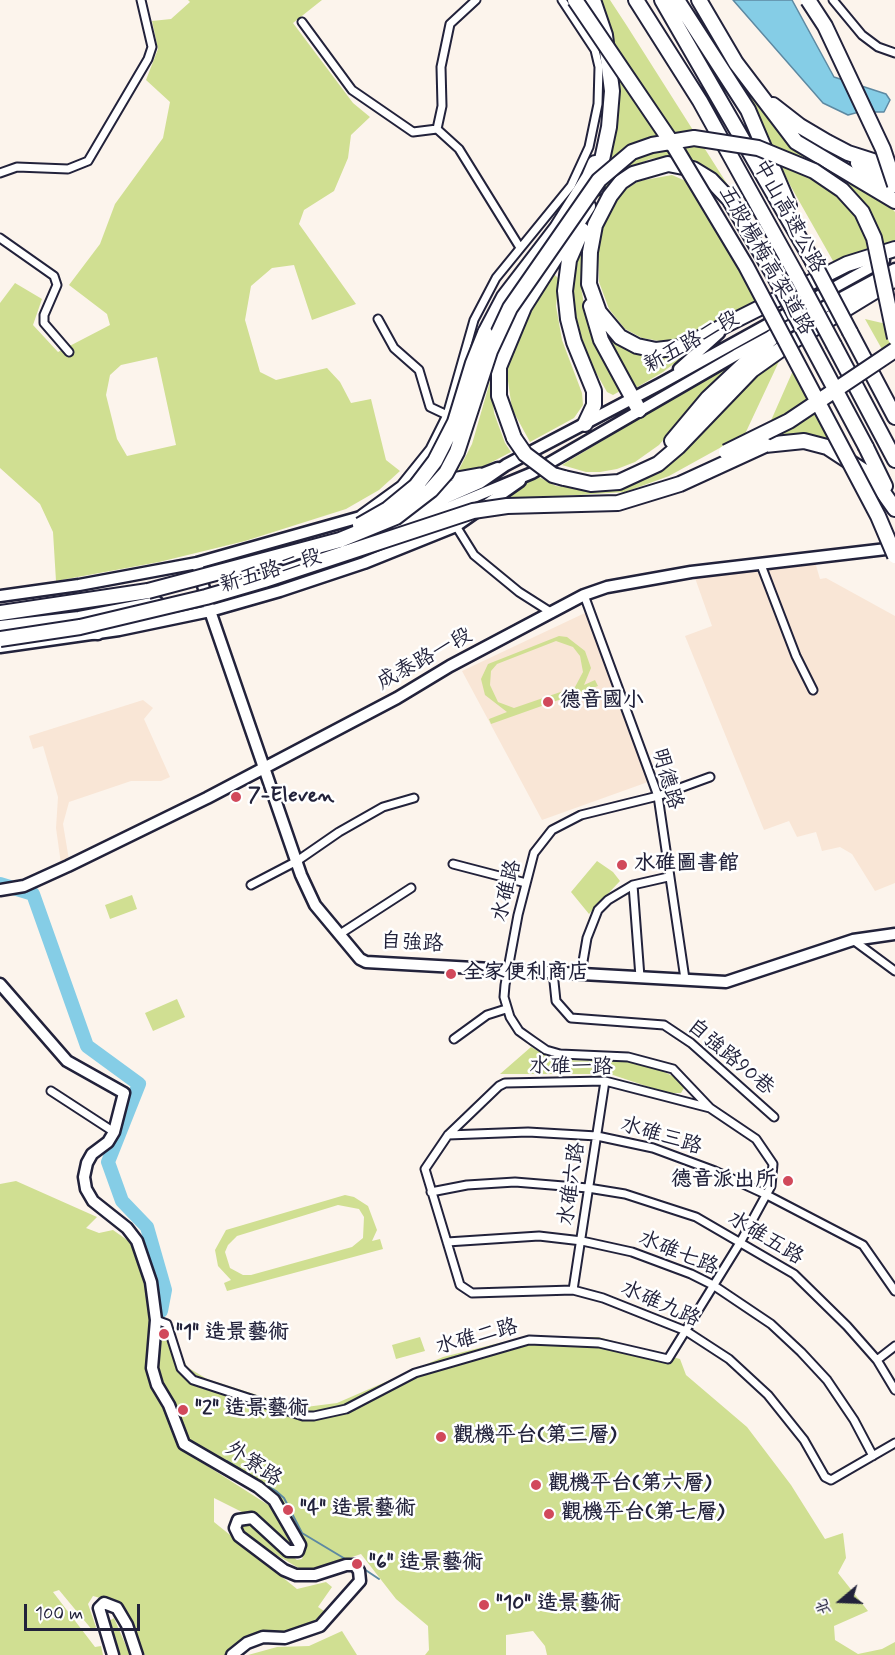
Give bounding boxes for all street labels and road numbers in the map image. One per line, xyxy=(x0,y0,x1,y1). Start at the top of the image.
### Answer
street label: 中山高速公路 xyxy=(746,156,830,278)
street label: 五股楊梅高架道路 xyxy=(712,182,818,340)
street label: 新五路二段 xyxy=(640,307,744,379)
street label: 新五路二段 xyxy=(217,545,325,599)
street label: 成泰路一段 xyxy=(373,624,477,696)
street label: 明德路 xyxy=(645,745,687,813)
street label: 水碓路 xyxy=(488,857,528,925)
street label: 自強路 xyxy=(380,930,444,958)
street label: 自強路90巷 xyxy=(681,1014,779,1102)
street label: 水碓一路 xyxy=(529,1055,613,1081)
street label: 水碓三路 xyxy=(617,1113,705,1161)
street label: 水碓六路 xyxy=(555,1141,591,1227)
street label: 水碓五路 xyxy=(723,1207,807,1271)
street label: 水碓七路 xyxy=(634,1227,722,1281)
street label: 水碓九路 xyxy=(617,1276,703,1334)
street label: 水碓二路 xyxy=(433,1315,521,1361)
street label: 外寮路 xyxy=(220,1437,286,1493)

